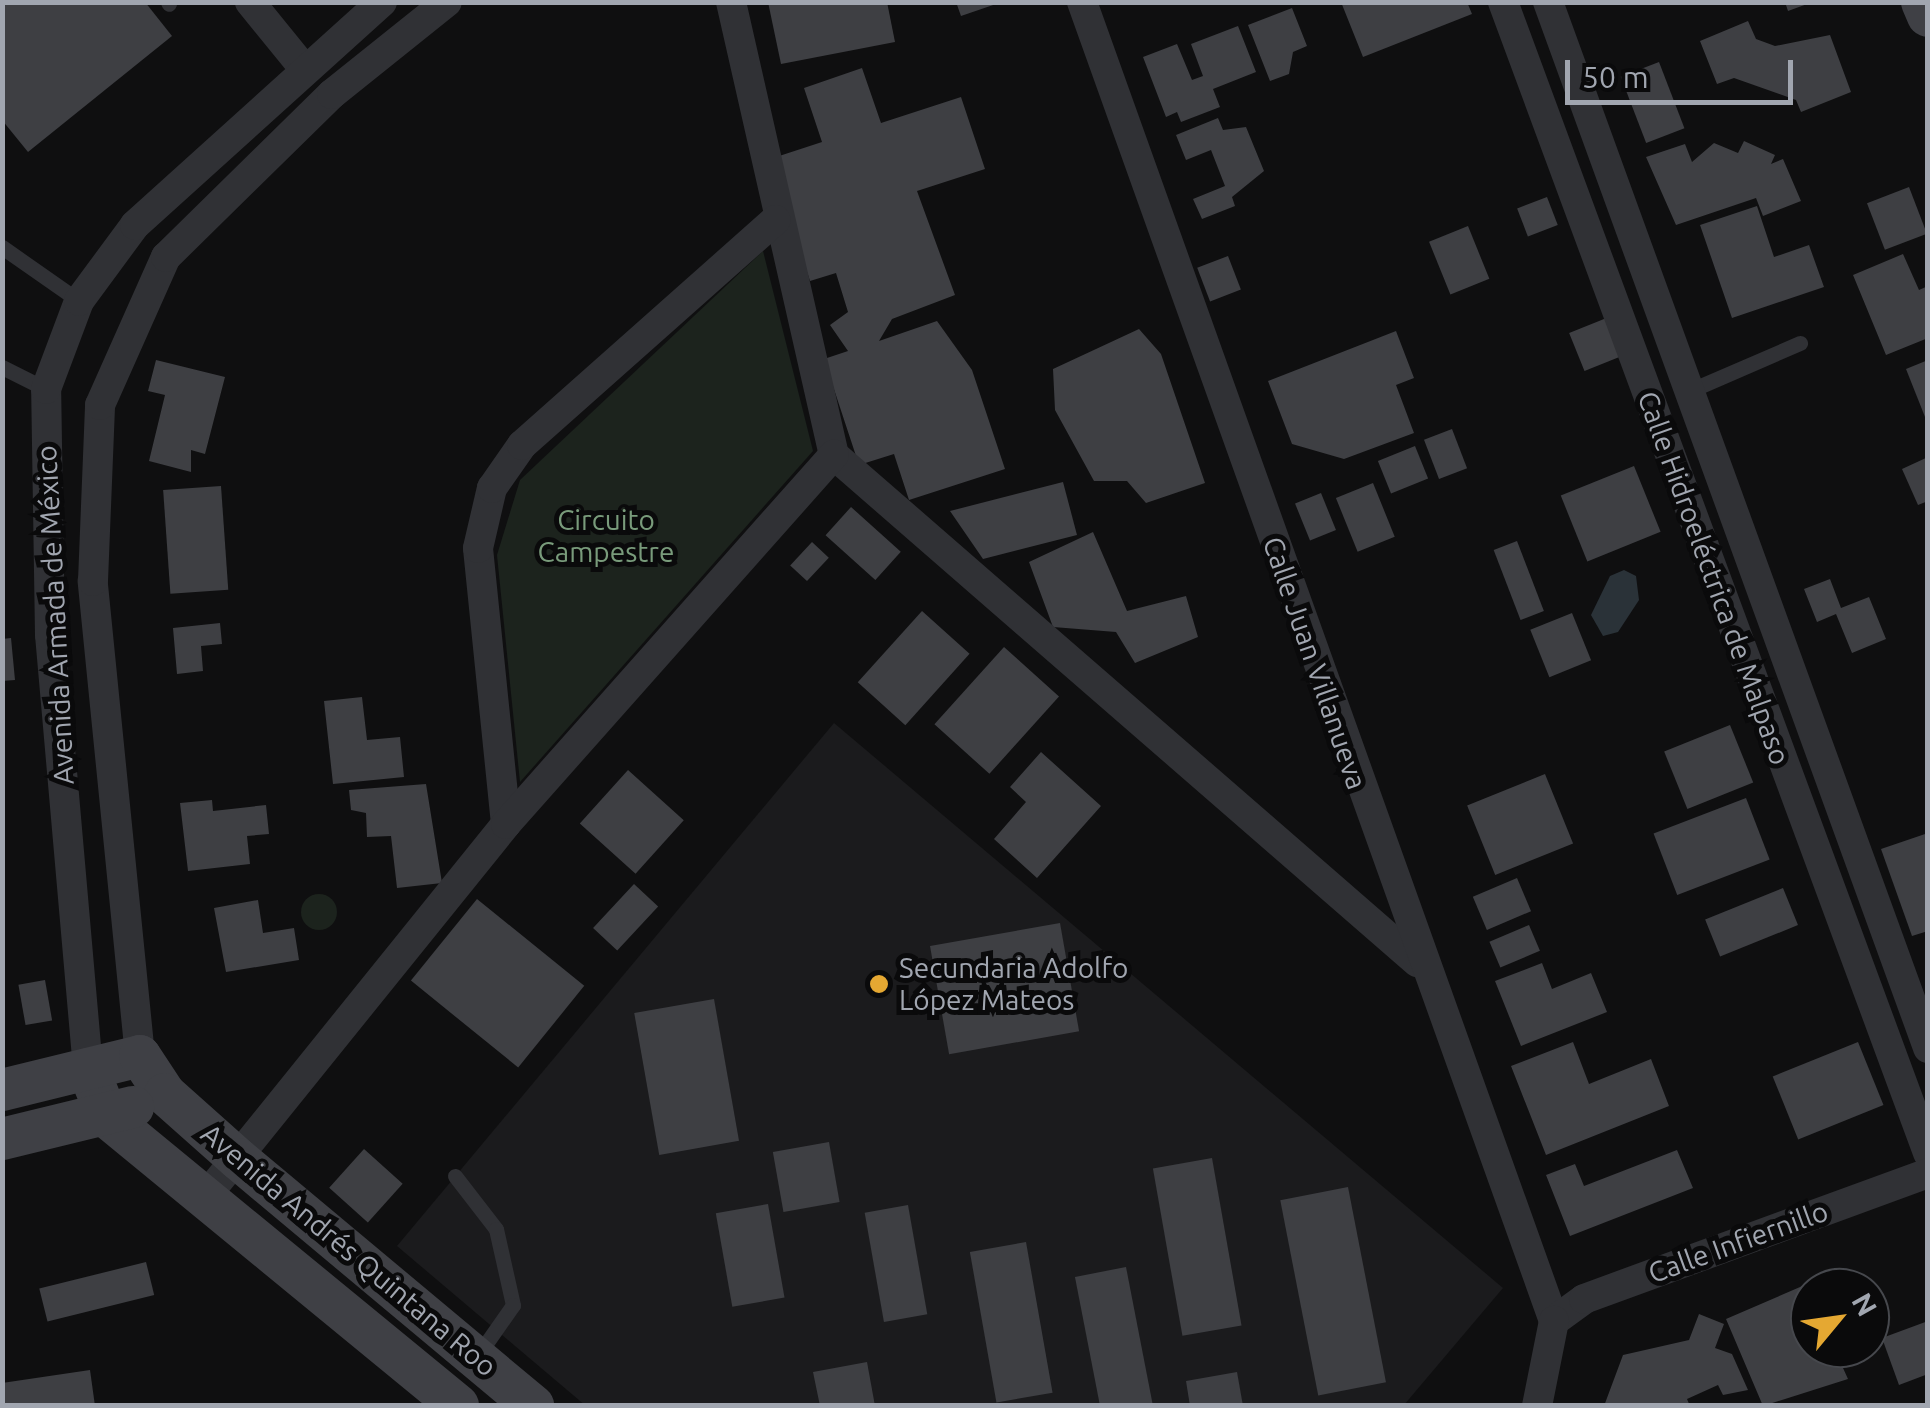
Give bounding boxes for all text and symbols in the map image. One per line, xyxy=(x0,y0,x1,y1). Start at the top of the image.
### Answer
scale bar xyxy=(1570,40,1798,102)
text: 50 m xyxy=(1582,60,1649,94)
street label: Calle Hidroeléctrica de Malpaso xyxy=(1631,387,1797,769)
street label: Avenida Armada de México xyxy=(29,444,81,786)
park label: Circuito Campestre xyxy=(538,503,674,569)
street label: Calle Juan Villanueva xyxy=(1256,532,1374,794)
place label: Secundaria Adolfo López Mateos xyxy=(899,951,1128,1017)
marker: Secundaria Adolfo López Mateos xyxy=(868,973,890,995)
street label: Avenida Andrés Quintana Roo xyxy=(195,1117,503,1383)
street label: Calle Infiernillo xyxy=(1644,1194,1832,1290)
north arrow xyxy=(1790,1268,1890,1368)
text: N xyxy=(1846,1288,1884,1321)

